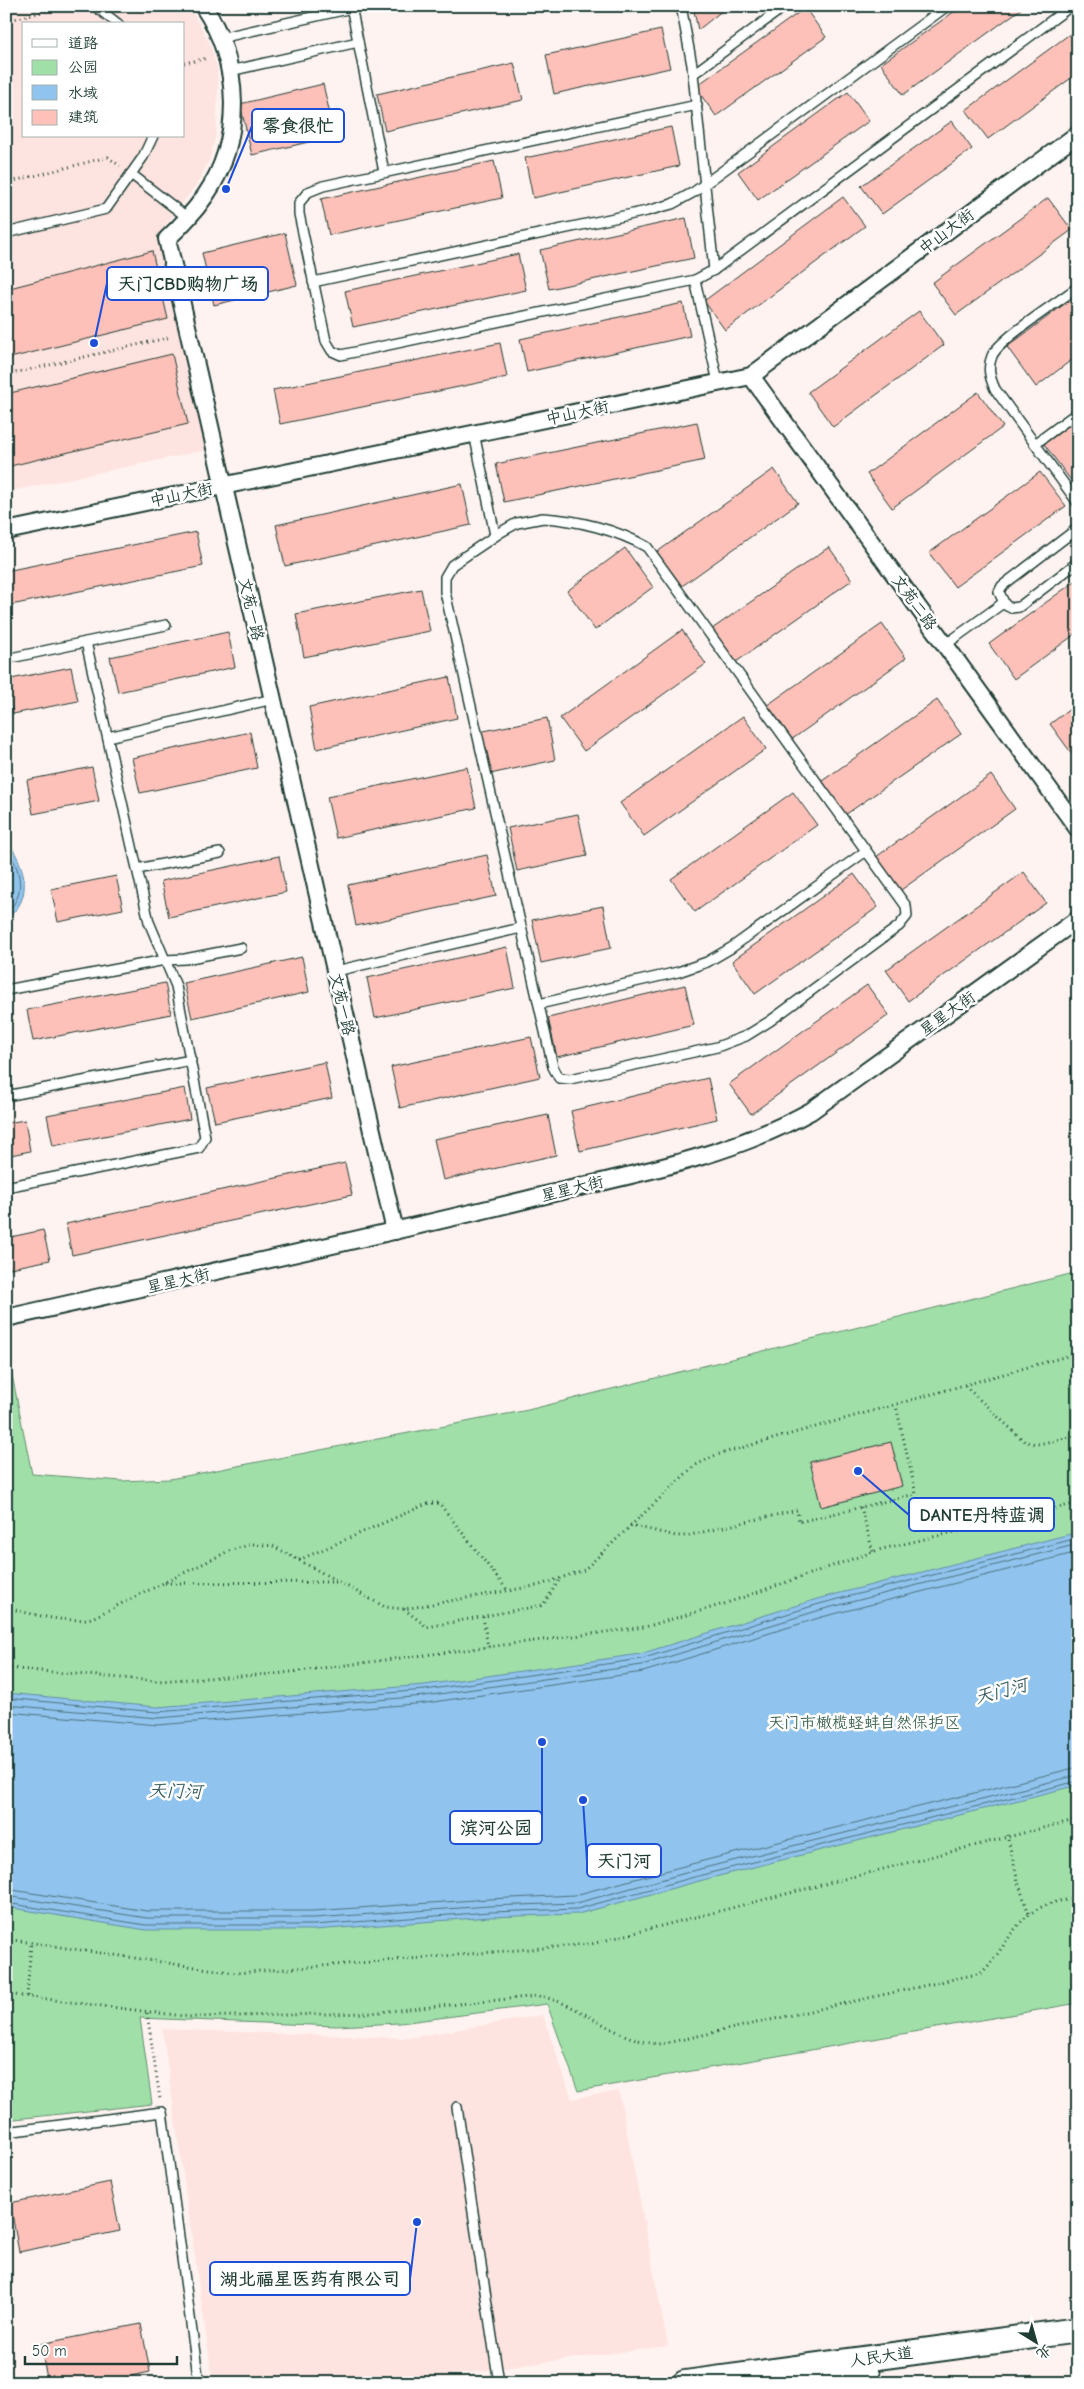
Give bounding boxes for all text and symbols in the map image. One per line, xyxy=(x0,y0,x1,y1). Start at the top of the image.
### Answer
legend xyxy=(22,22,185,138)
text: 道路 xyxy=(68,34,98,52)
text: 公园 xyxy=(68,58,98,76)
text: 水域 xyxy=(68,84,98,102)
text: 建筑 xyxy=(68,108,98,126)
callout: 零食很忙 xyxy=(252,109,344,142)
text: 零食很忙 xyxy=(262,116,334,137)
street label: 中山大街 xyxy=(916,205,978,258)
callout: 天门CBD购物广场 xyxy=(107,267,268,300)
text: 天门CBD购物广场 xyxy=(117,274,259,295)
street label: 中山大街 xyxy=(544,398,610,428)
street label: 中山大街 xyxy=(148,480,214,510)
street label: 文苑二路 xyxy=(888,571,940,634)
street label: 文苑一路 xyxy=(235,576,267,642)
street label: 文苑一路 xyxy=(326,971,358,1037)
street label: 星星大街 xyxy=(916,988,979,1040)
street label: 星星大街 xyxy=(539,1172,605,1205)
street label: 星星大街 xyxy=(145,1265,211,1297)
callout: DANTE丹特蓝调 xyxy=(909,1498,1054,1531)
text: DANTE丹特蓝调 xyxy=(920,1505,1044,1526)
water label: 天门河 xyxy=(972,1674,1033,1709)
park label: 天门市橄榄蛏蚌自然保护区 xyxy=(768,1714,960,1732)
water label: 天门河 xyxy=(148,1781,205,1803)
callout: 滨河公园 xyxy=(450,1811,542,1844)
text: 滨河公园 xyxy=(460,1818,532,1839)
callout: 天门河 xyxy=(587,1844,661,1877)
text: 天门河 xyxy=(597,1851,651,1872)
callout: 湖北福星医药有限公司 xyxy=(210,2262,410,2295)
text: 湖北福星医药有限公司 xyxy=(220,2269,400,2290)
north arrow xyxy=(1012,2316,1062,2366)
scale bar xyxy=(25,2334,178,2366)
text: 北 xyxy=(1033,2341,1054,2363)
text: 50 m xyxy=(32,2342,67,2360)
street label: 人民大道 xyxy=(848,2344,914,2370)

